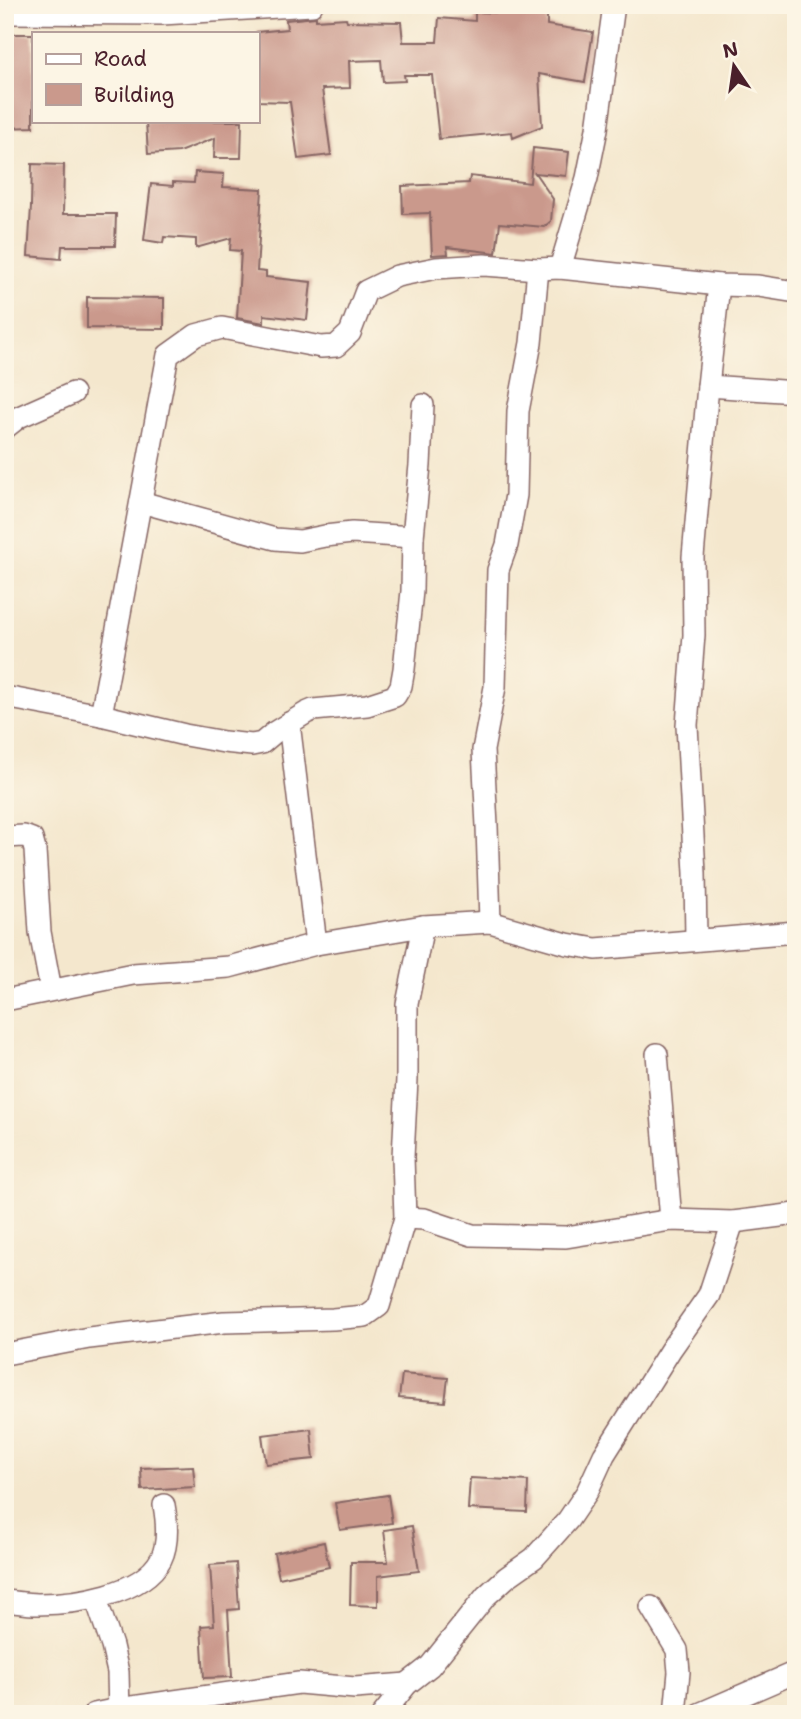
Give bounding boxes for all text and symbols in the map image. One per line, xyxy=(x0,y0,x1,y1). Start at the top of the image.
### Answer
legend xyxy=(32,32,259,122)
north arrow xyxy=(700,32,770,102)
text: N xyxy=(720,36,740,64)
text: Road xyxy=(94,45,147,73)
text: Building xyxy=(94,81,174,109)

